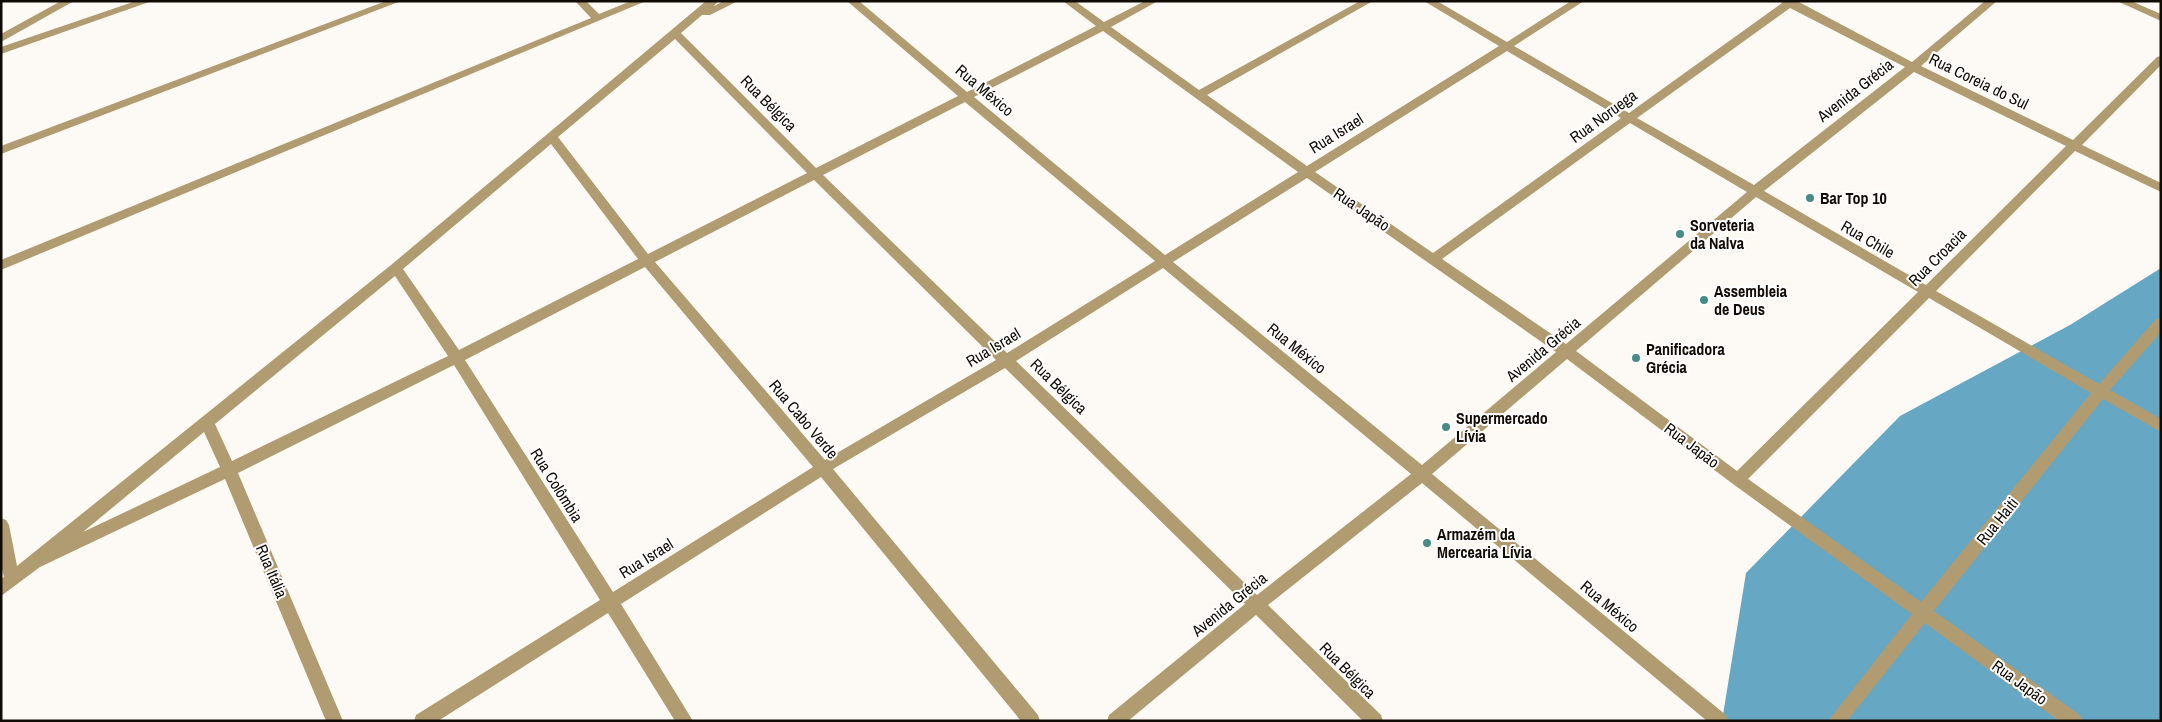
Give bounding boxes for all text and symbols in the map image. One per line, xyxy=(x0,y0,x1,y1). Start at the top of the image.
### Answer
street label: Rua Coreia do Sul xyxy=(1926,47,2032,115)
street label: Avenida Grécia xyxy=(1812,53,1898,127)
street label: Rua México xyxy=(951,59,1019,121)
street label: Rua Bélgica xyxy=(736,70,803,137)
street label: Rua Noruega xyxy=(1565,84,1642,148)
street label: Rua Israel xyxy=(1305,108,1367,158)
street label: Rua Japão xyxy=(1330,182,1394,236)
place label: Bar Top 10 xyxy=(1820,187,1887,209)
marker: Bar Top 10 xyxy=(1804,192,1816,204)
place label: Sorveteria da Nalva xyxy=(1690,214,1755,254)
street label: Rua Chile xyxy=(1837,215,1899,263)
street label: Rua Croacia xyxy=(1903,223,1971,291)
marker: Sorveteria da Nalva xyxy=(1674,228,1686,240)
place label: Assembleia de Deus xyxy=(1714,280,1788,320)
marker: Assembleia de Deus xyxy=(1698,294,1710,306)
street label: Avenida Grécia xyxy=(1500,311,1585,387)
street label: Rua México xyxy=(1263,317,1331,379)
street label: Rua Israel xyxy=(962,322,1024,372)
place label: Panificadora Grécia xyxy=(1646,338,1725,378)
marker: Panificadora Grécia xyxy=(1630,352,1642,364)
street label: Rua Bélgica xyxy=(1026,353,1093,419)
street label: Rua Cabo Verde xyxy=(764,375,844,463)
place label: Supermercado Lívia xyxy=(1456,407,1548,447)
street label: Rua Japão xyxy=(1660,417,1724,473)
marker: Supermercado Lívia xyxy=(1440,421,1452,433)
street label: Rua Colômbia xyxy=(525,444,589,527)
street label: Rua Haiti xyxy=(1971,493,2023,549)
place label: Armazém da Mercearia Lívia xyxy=(1437,523,1533,563)
street label: Rua Israel xyxy=(615,533,677,583)
marker: Armazém da Mercearia Lívia xyxy=(1421,537,1433,549)
street label: Rua Itália xyxy=(251,541,293,602)
street label: Avenida Grécia xyxy=(1186,566,1272,642)
street label: Rua México xyxy=(1576,575,1644,637)
street label: Rua Bélgica xyxy=(1315,637,1382,704)
street label: Rua Japão xyxy=(1988,654,2052,710)

